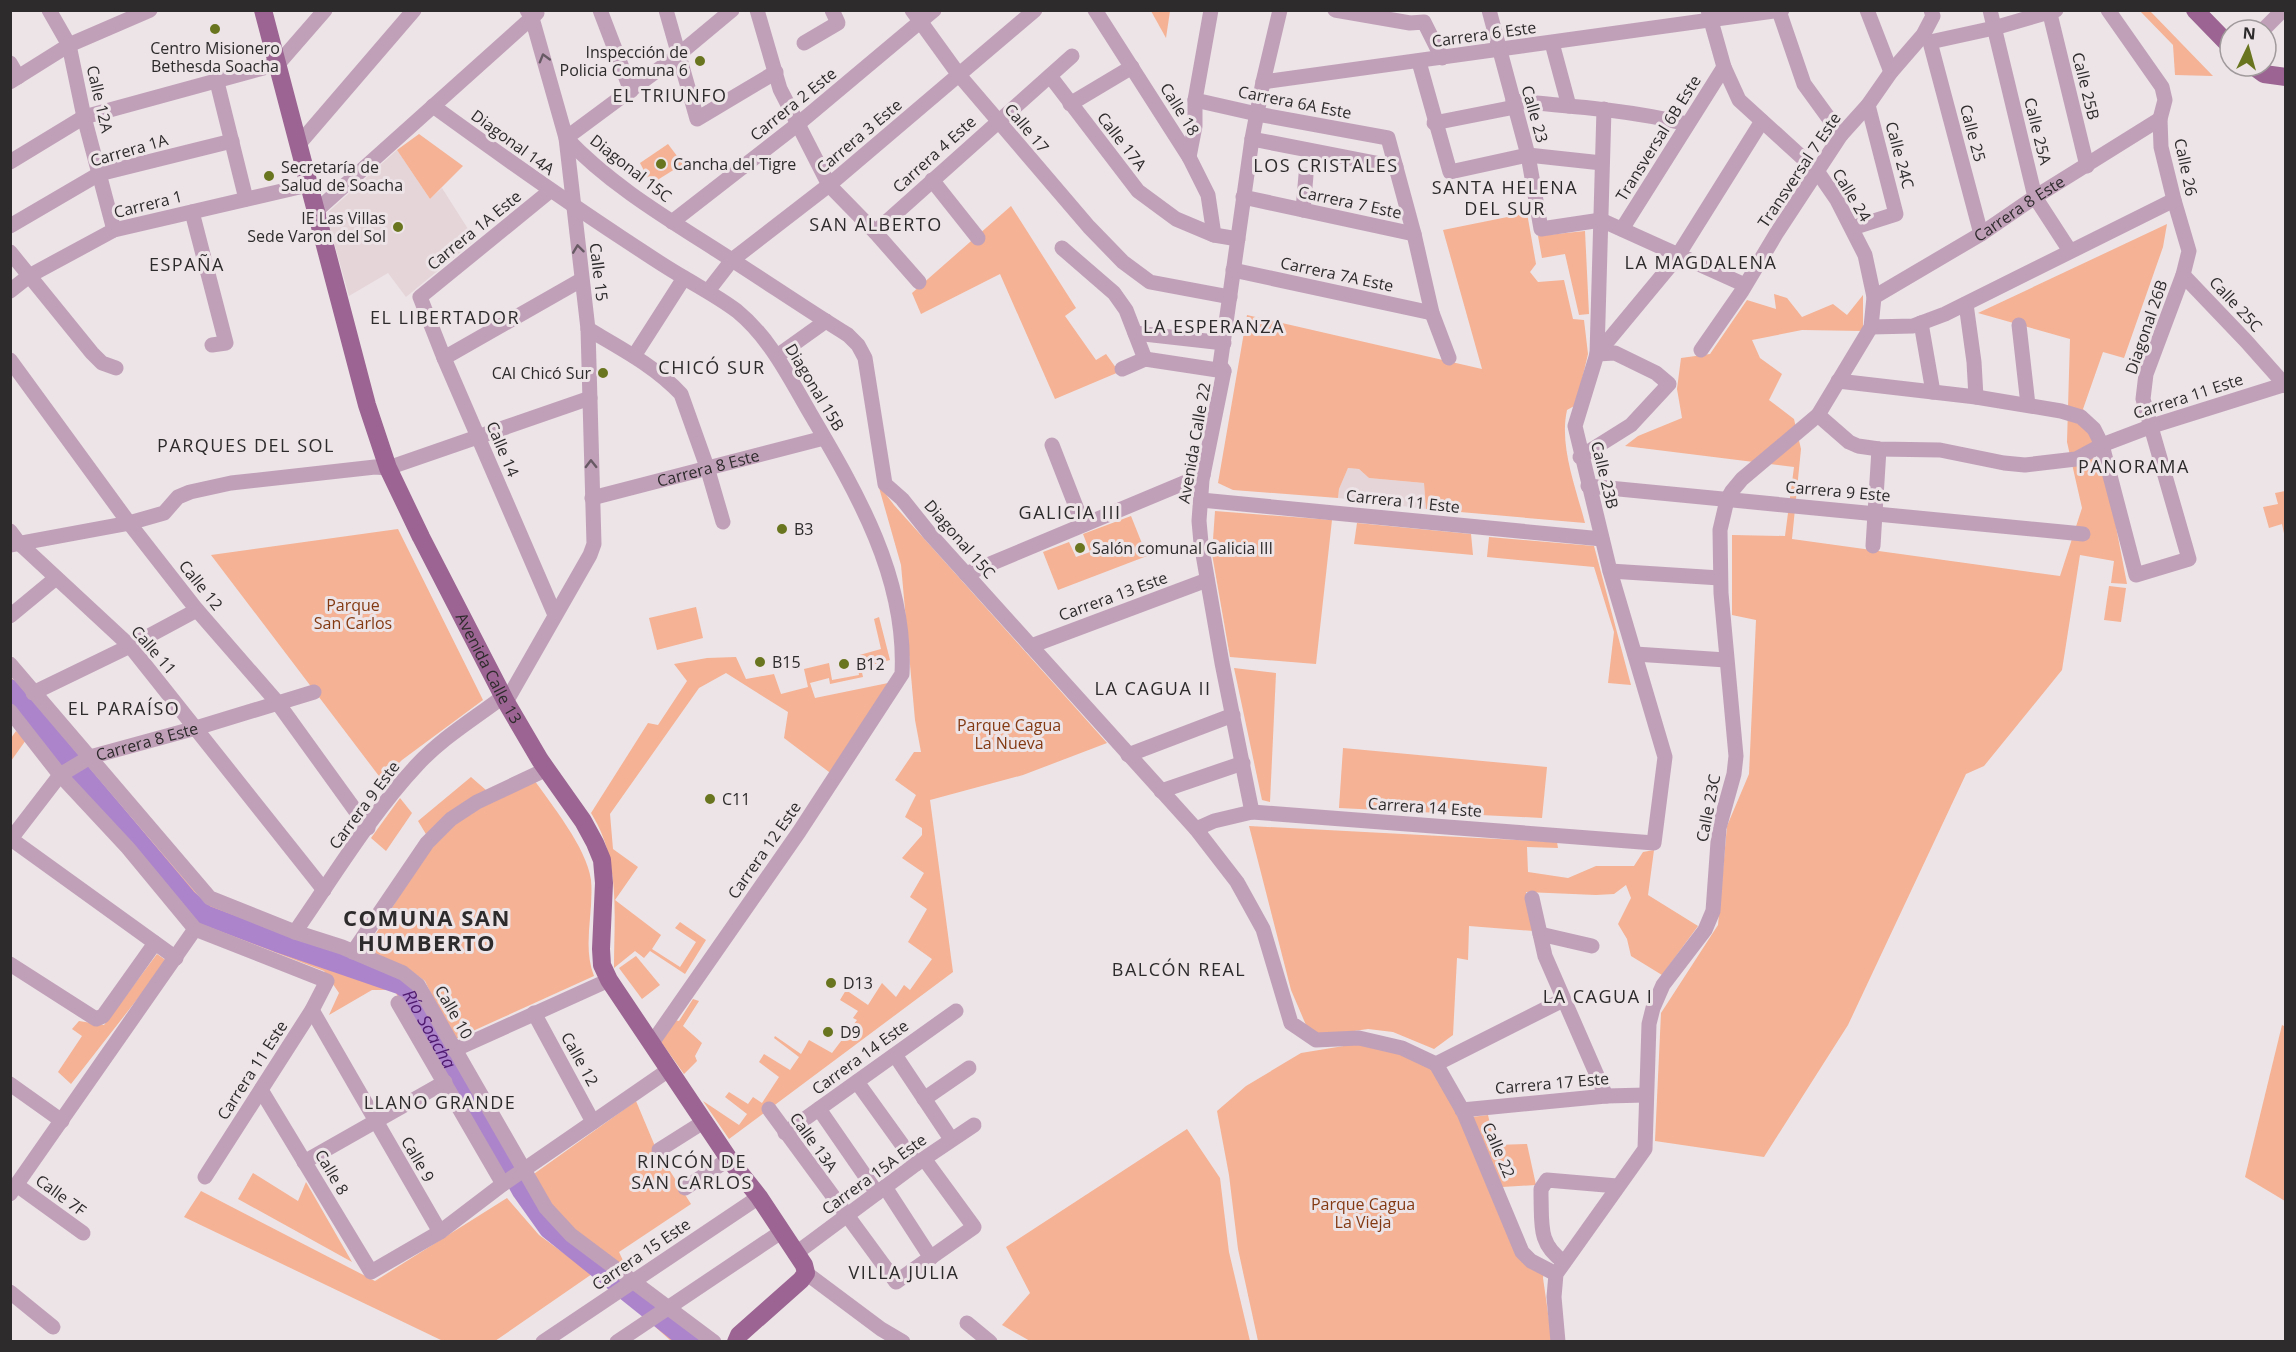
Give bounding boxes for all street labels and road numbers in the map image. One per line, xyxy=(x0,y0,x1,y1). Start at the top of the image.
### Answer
street label: Carrera 6 Este xyxy=(1430,16,1538,52)
street label: Calle 25B xyxy=(2067,50,2105,122)
street label: Carrera 2 Este xyxy=(745,62,841,146)
street label: Calle 12A xyxy=(82,63,119,136)
street label: Transversal 6B Este xyxy=(1610,71,1706,205)
street label: Calle 18 xyxy=(1155,78,1205,140)
street label: Carrera 6A Este xyxy=(1236,80,1354,124)
street label: Calle 23 xyxy=(1516,83,1554,145)
street label: Carrera 3 Este xyxy=(812,94,906,178)
street label: Calle 25A xyxy=(2019,95,2057,168)
street label: Calle 17 xyxy=(1000,99,1054,157)
street label: Calle 25 xyxy=(1955,102,1991,164)
street label: Diagonal 14A xyxy=(467,104,560,180)
street label: Calle 17A xyxy=(1092,107,1152,175)
street label: Transversal 7 Este xyxy=(1752,108,1846,232)
street label: Carrera 4 Este xyxy=(888,111,980,197)
street label: Calle 24C xyxy=(1881,119,1919,191)
street label: Carrera 1A xyxy=(88,128,171,172)
street label: Diagonal 15C xyxy=(586,129,676,207)
street label: Calle 26 xyxy=(2169,136,2203,198)
street label: Calle 24 xyxy=(1828,164,1876,226)
street label: Carrera 8 Este xyxy=(1970,170,2069,247)
street label: Carrera 7 Este xyxy=(1296,180,1404,224)
street label: Carrera 1 xyxy=(111,185,185,223)
street label: Carrera 1A Este xyxy=(422,185,526,275)
street label: Calle 15 xyxy=(585,242,613,302)
street label: Carrera 7A Este xyxy=(1278,251,1396,297)
street label: Calle 25C xyxy=(2205,271,2267,337)
street label: Diagonal 26B xyxy=(2120,277,2172,377)
street label: Diagonal 15B xyxy=(780,339,850,435)
street label: Carrera 11 Este xyxy=(2130,368,2246,424)
street label: Avenida Calle 22 xyxy=(1173,381,1215,505)
street label: Calle 14 xyxy=(481,418,525,480)
street label: Calle 23B xyxy=(1586,439,1624,511)
street label: Carrera 8 Este xyxy=(655,444,762,492)
street label: Carrera 9 Este xyxy=(1785,475,1891,507)
street label: Carrera 11 Este xyxy=(1345,484,1461,518)
street label: Diagonal 15C xyxy=(920,495,1000,583)
street label: Calle 12 xyxy=(174,555,228,615)
street label: Carrera 13 Este xyxy=(1056,566,1170,626)
street label: Avenida Calle 13 xyxy=(451,609,527,728)
street label: Calle 11 xyxy=(127,621,181,679)
street label: Carrera 8 Este xyxy=(93,717,201,766)
street label: Carrera 9 Este xyxy=(324,756,404,854)
street label: Calle 23C xyxy=(1691,772,1725,844)
street label: Carrera 14 Este xyxy=(1367,792,1483,822)
street label: Carrera 12 Este xyxy=(722,797,806,903)
street label: Calle 10 xyxy=(430,981,478,1043)
street label: Carrera 14 Este xyxy=(807,1015,913,1099)
street label: Carrera 11 Este xyxy=(212,1016,292,1124)
street label: Calle 12 xyxy=(556,1028,604,1090)
street label: Carrera 17 Este xyxy=(1494,1067,1610,1099)
street label: Calle 13A xyxy=(785,1108,844,1177)
street label: Calle 22 xyxy=(1477,1119,1521,1181)
street label: Carrera 15A Este xyxy=(817,1129,931,1219)
street label: Calle 9 xyxy=(396,1132,440,1186)
street label: Calle 8 xyxy=(310,1145,354,1199)
street label: Calle 7F xyxy=(31,1169,91,1221)
street label: Carrera 15 Este xyxy=(587,1213,695,1295)

